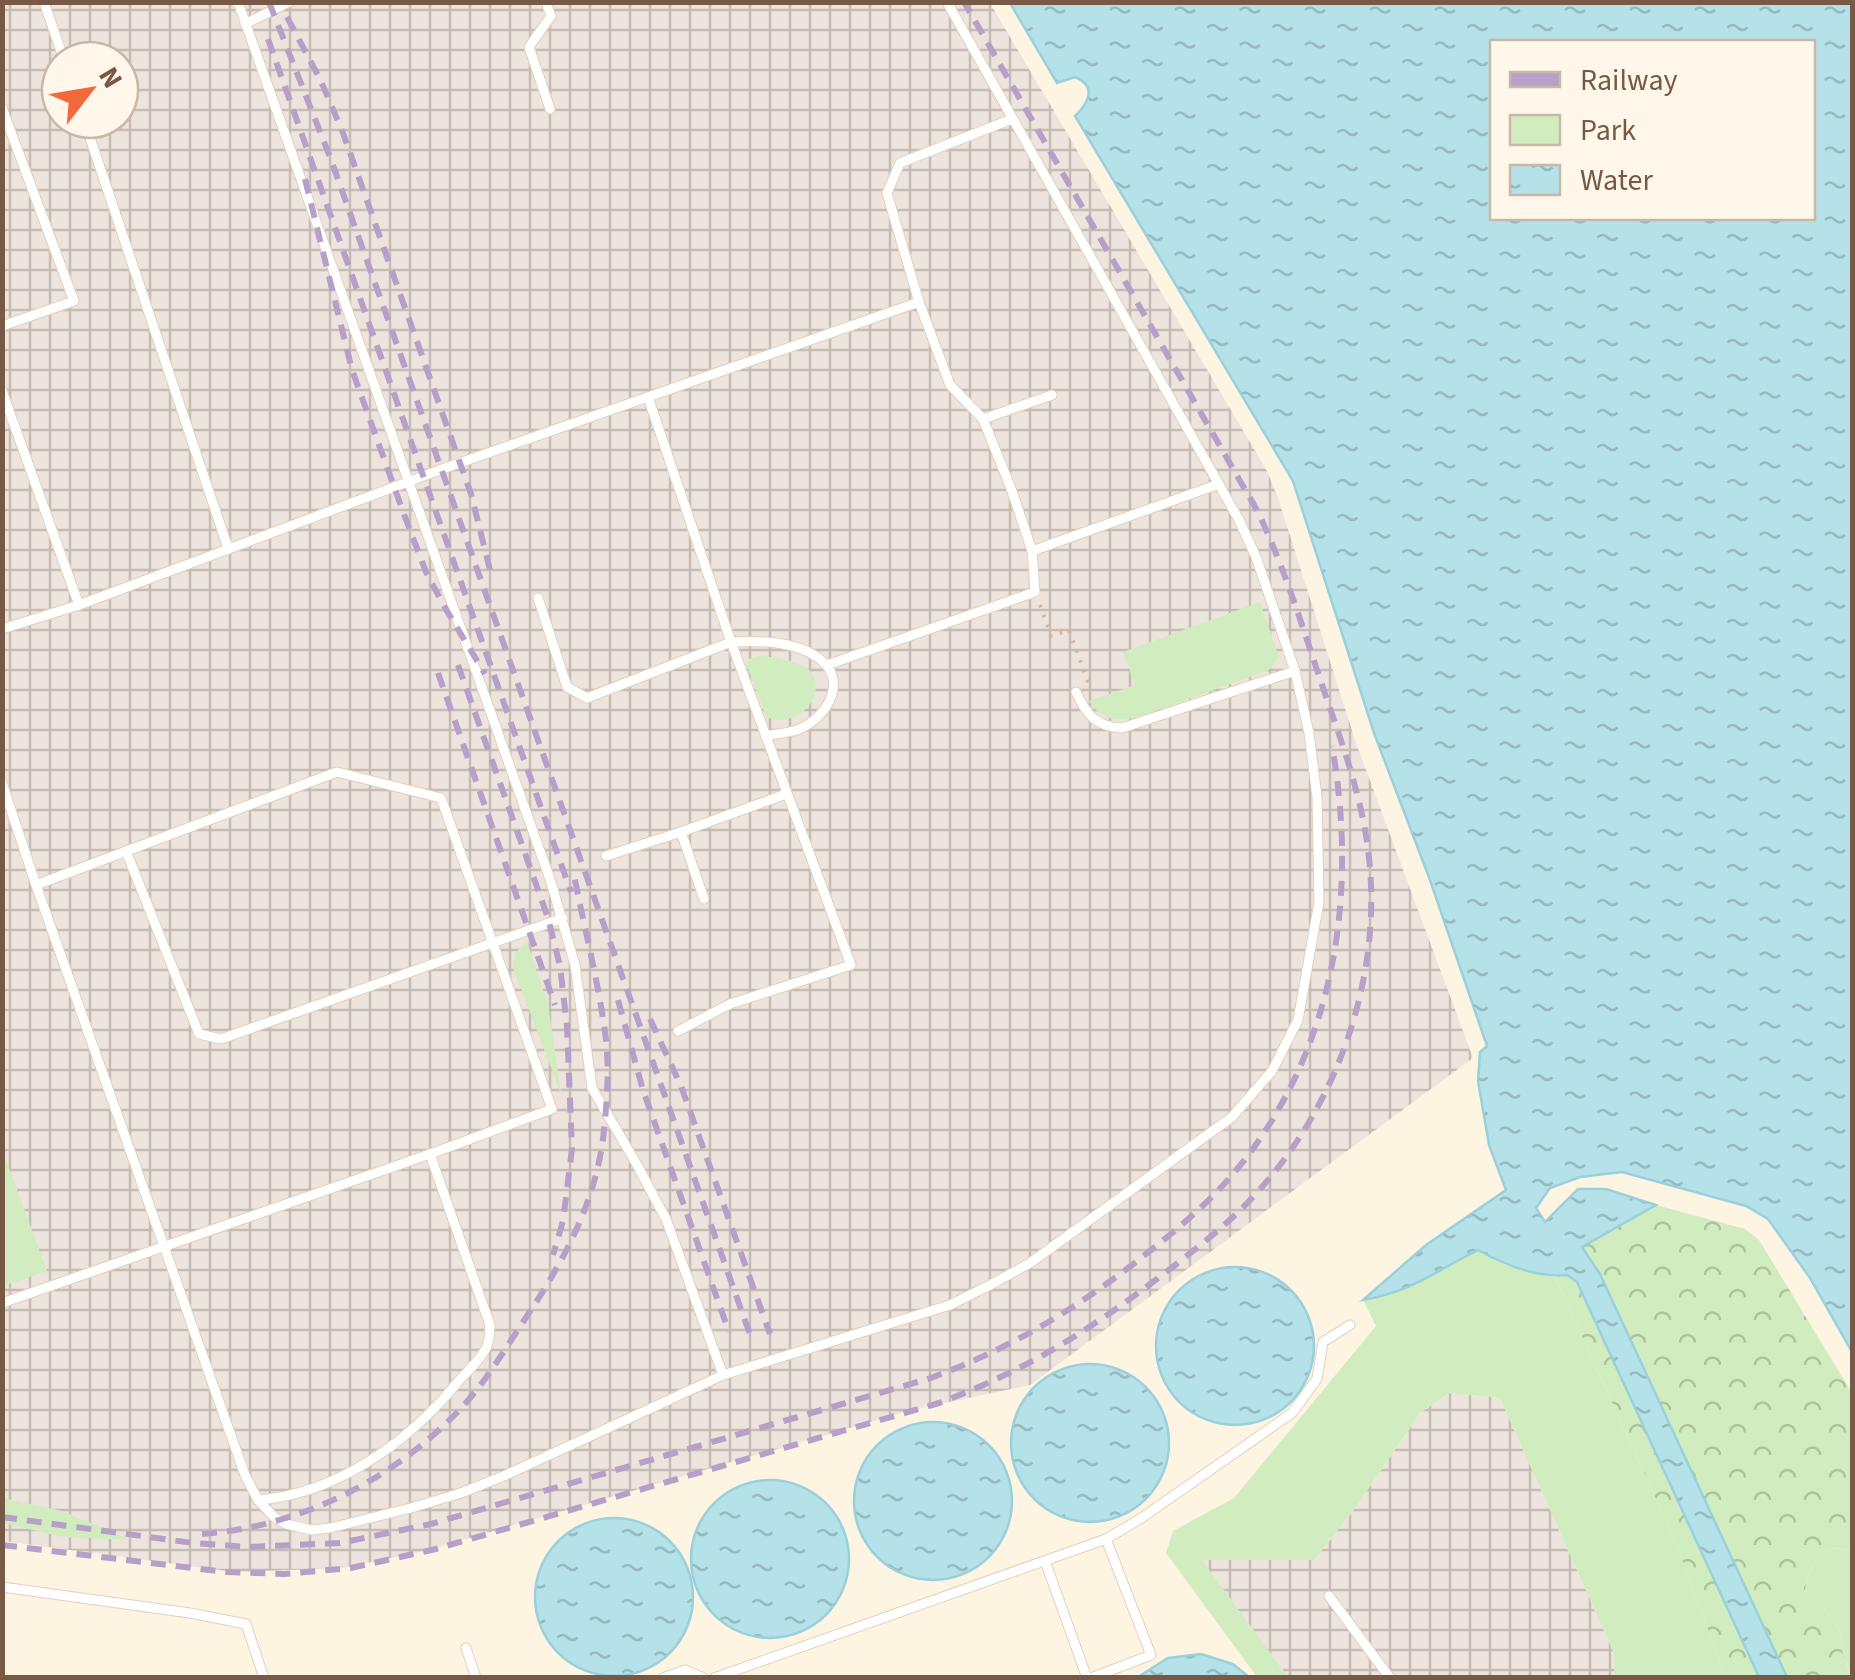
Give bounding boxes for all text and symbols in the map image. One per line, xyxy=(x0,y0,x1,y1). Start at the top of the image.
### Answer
north arrow xyxy=(40,40,140,140)
legend xyxy=(1490,40,1815,220)
text: N xyxy=(89,59,133,96)
text: Railway xyxy=(1580,59,1678,102)
text: Park xyxy=(1580,109,1636,152)
text: Water xyxy=(1580,159,1653,202)

